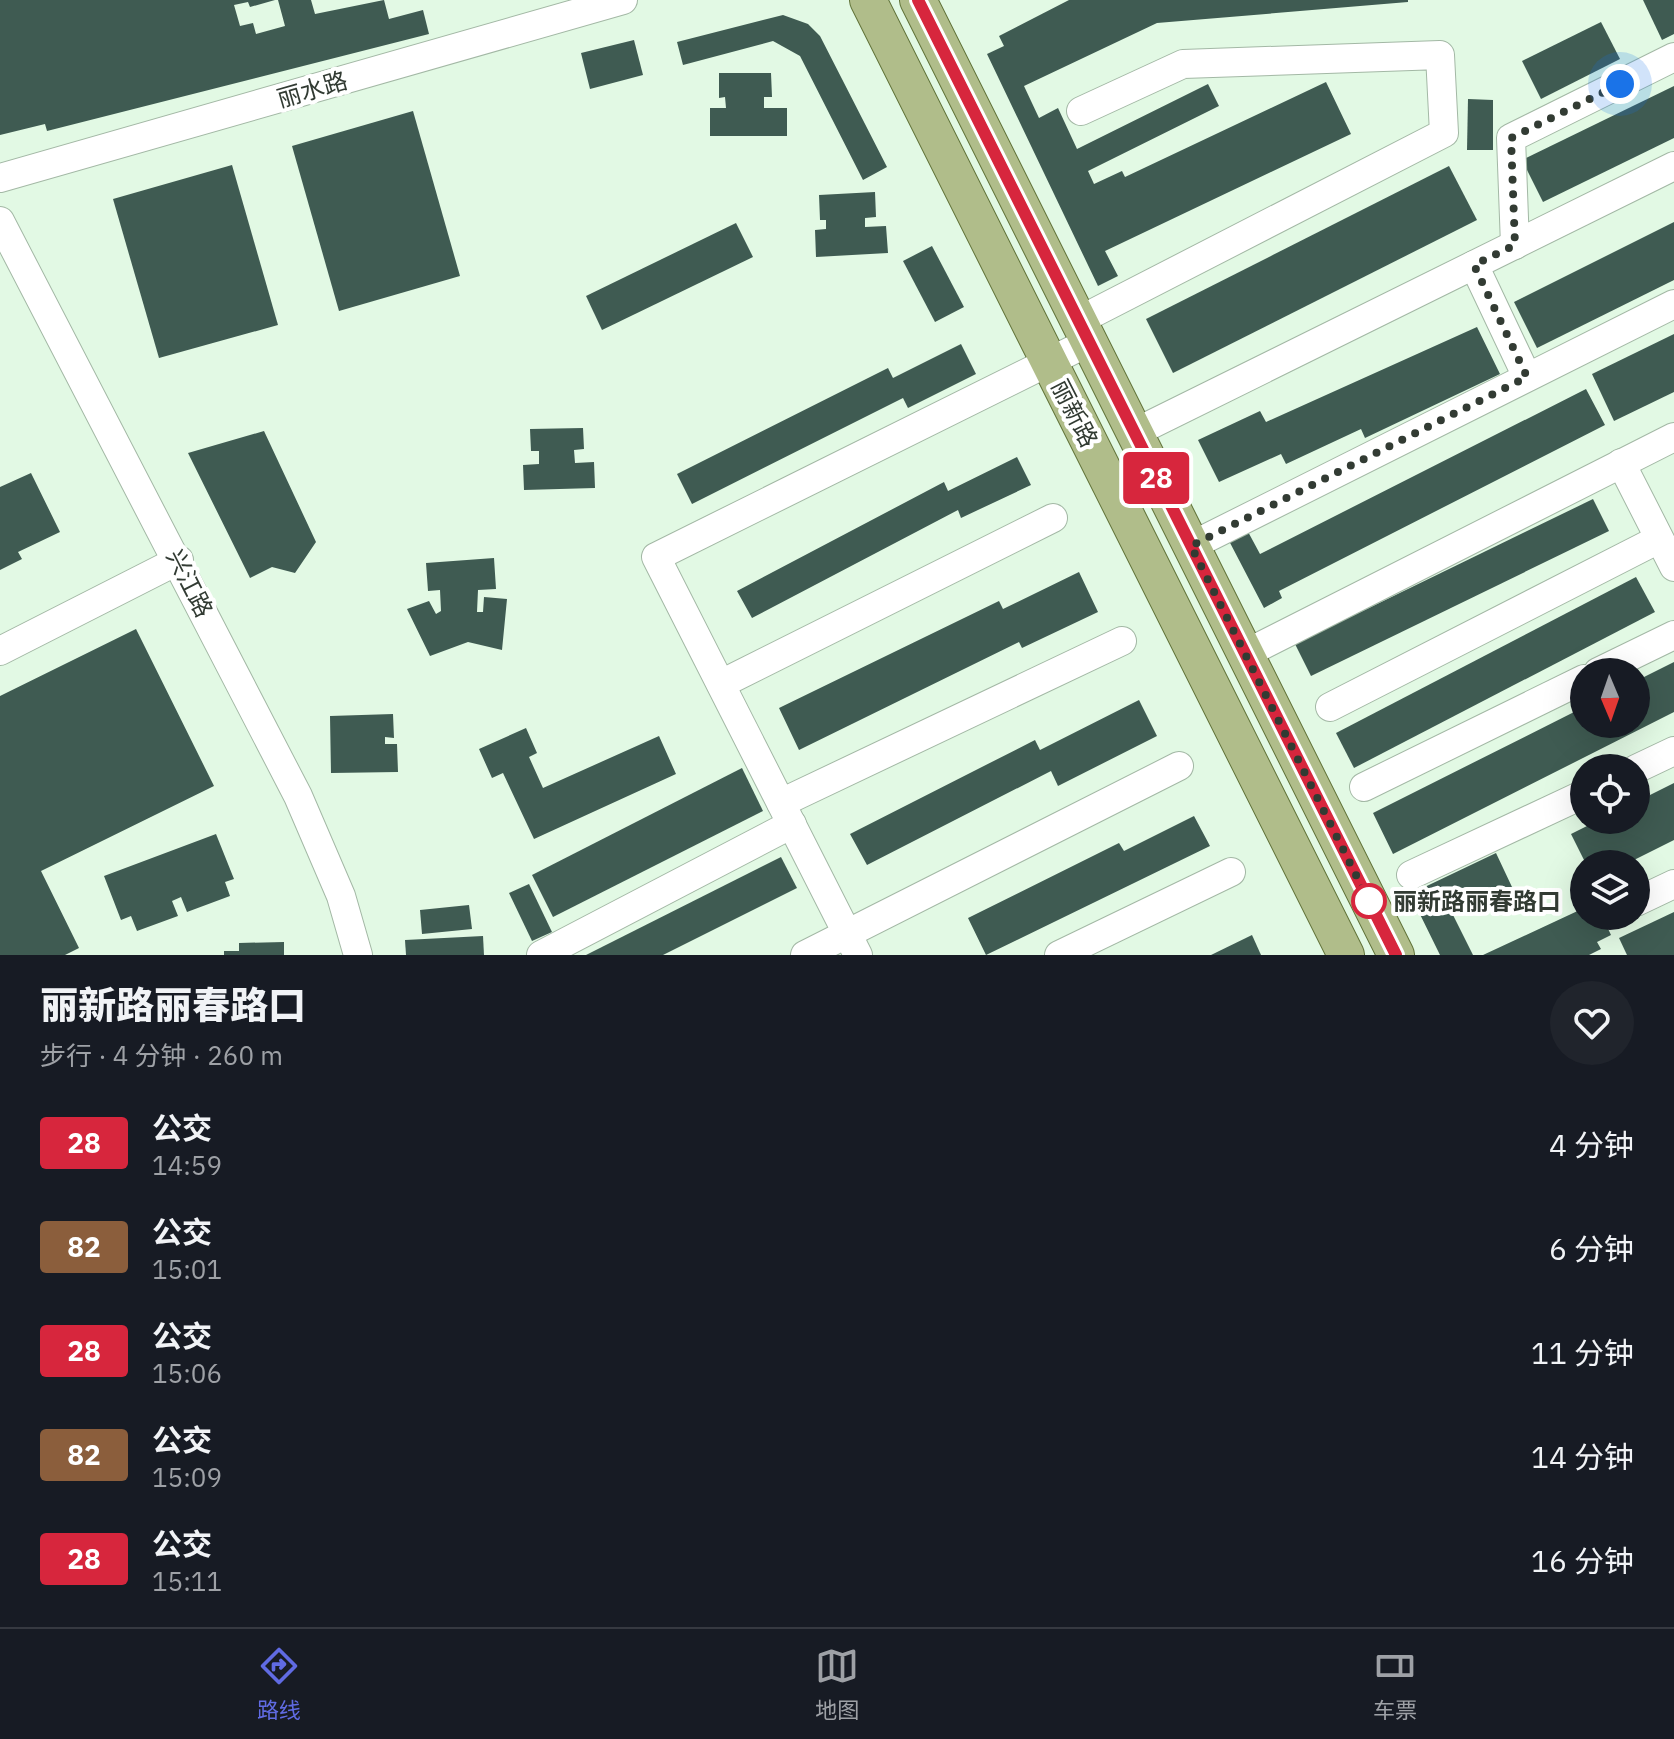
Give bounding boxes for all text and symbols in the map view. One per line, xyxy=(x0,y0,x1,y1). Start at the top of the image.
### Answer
street label: 丽水路 xyxy=(273,64,351,114)
your location xyxy=(1600,64,1640,104)
street label: 丽新路 xyxy=(1044,374,1106,452)
line badge: 28 xyxy=(1120,452,1192,504)
text: 28 xyxy=(1139,459,1173,496)
street label: 兴江路 xyxy=(159,544,221,622)
north arrow xyxy=(1570,658,1650,738)
map controls xyxy=(1570,658,1650,930)
button: locate xyxy=(1570,754,1650,834)
button: layers xyxy=(1570,850,1650,930)
marker: 丽新路丽春路口 xyxy=(1352,884,1386,918)
place label: 丽新路丽春路口 xyxy=(1393,885,1561,917)
text: 丽新路丽春路口 xyxy=(40,980,306,1029)
button: heart xyxy=(1550,981,1634,1065)
text: 步行 · 4 分钟 · 260 m xyxy=(40,1038,283,1072)
text: 公交 xyxy=(152,1108,212,1147)
text: 28 xyxy=(67,1124,101,1161)
text: 4 分钟 xyxy=(1549,1125,1634,1164)
text: 14:59 xyxy=(152,1148,222,1182)
text: 公交 xyxy=(152,1212,212,1251)
text: 82 xyxy=(67,1228,101,1265)
text: 6 分钟 xyxy=(1549,1229,1634,1268)
text: 15:01 xyxy=(152,1252,222,1286)
text: 公交 xyxy=(152,1316,212,1355)
text: 28 xyxy=(67,1332,101,1369)
text: 11 分钟 xyxy=(1531,1333,1634,1372)
text: 15:06 xyxy=(152,1356,222,1390)
text: 公交 xyxy=(152,1420,212,1459)
text: 82 xyxy=(67,1436,101,1473)
text: 14 分钟 xyxy=(1531,1437,1634,1476)
text: 15:09 xyxy=(152,1460,222,1494)
text: 公交 xyxy=(152,1524,212,1563)
text: 28 xyxy=(67,1540,101,1577)
text: 16 分钟 xyxy=(1531,1541,1634,1580)
text: 15:11 xyxy=(152,1564,222,1598)
tab: 路线 xyxy=(257,1644,301,1724)
tab: 地图 xyxy=(815,1644,859,1724)
tab: 车票 xyxy=(1373,1644,1417,1724)

